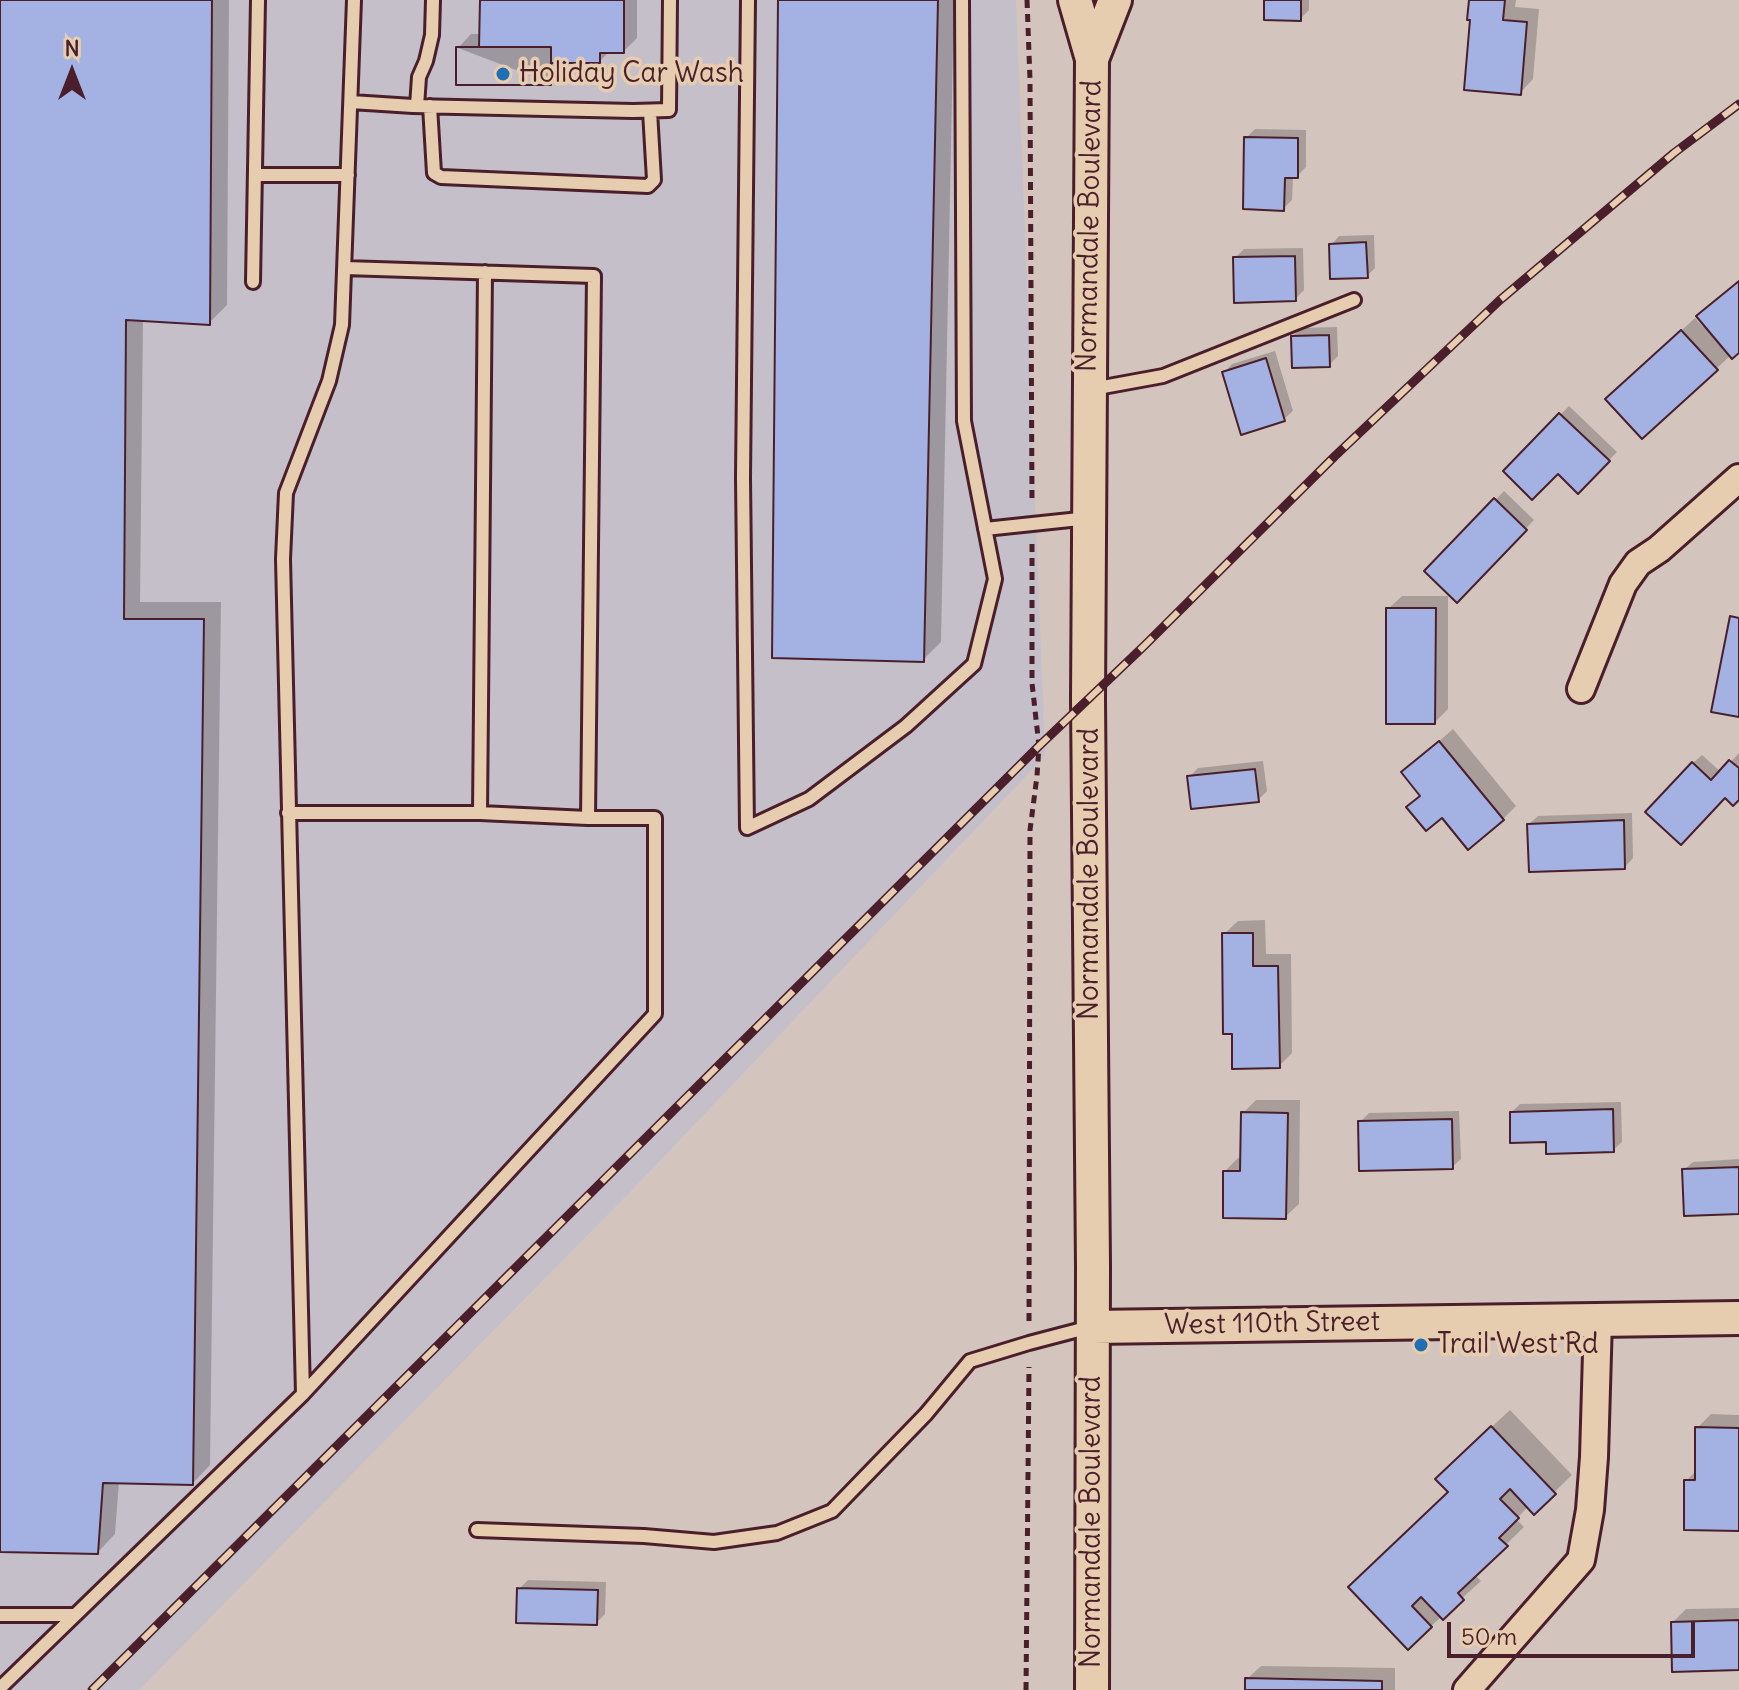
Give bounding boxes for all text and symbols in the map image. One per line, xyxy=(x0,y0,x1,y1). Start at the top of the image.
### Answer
north arrow xyxy=(32,32,112,112)
text: N xyxy=(64,34,80,62)
place label: Holiday Car Wash xyxy=(519,57,744,91)
marker: Holiday Car Wash xyxy=(494,65,512,83)
street label: Normandale Boulevard xyxy=(1071,80,1109,372)
street label: Normandale Boulevard xyxy=(1073,728,1107,1020)
street label: West 110th Street xyxy=(1164,1305,1380,1343)
place label: Trail West Rd xyxy=(1437,1328,1599,1362)
marker: Trail West Rd xyxy=(1412,1336,1430,1354)
street label: Normandale Boulevard xyxy=(1075,1376,1109,1668)
scale bar xyxy=(1451,1606,1699,1656)
text: 50 m xyxy=(1461,1621,1517,1651)

